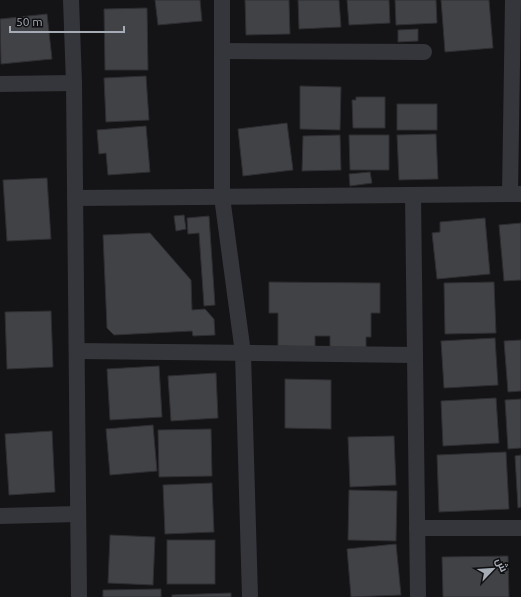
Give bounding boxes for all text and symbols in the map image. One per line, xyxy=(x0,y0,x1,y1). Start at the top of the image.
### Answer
scale bar xyxy=(10,8,124,34)
text: 50 m xyxy=(16,15,43,28)
north arrow xyxy=(473,549,513,589)
text: ش xyxy=(493,556,510,574)

